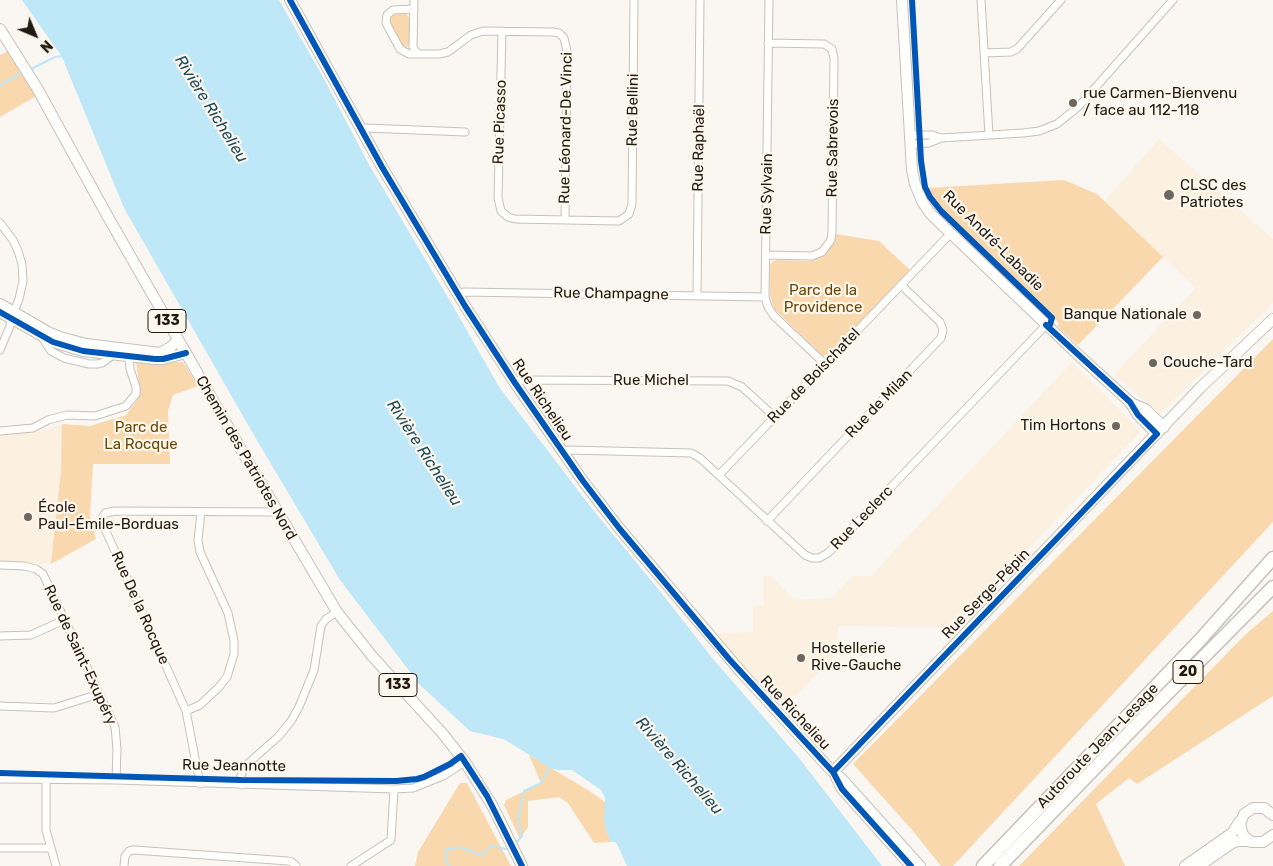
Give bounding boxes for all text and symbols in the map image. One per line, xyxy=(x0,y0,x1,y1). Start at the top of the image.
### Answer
north arrow xyxy=(10,10,60,60)
text: N xyxy=(36,36,56,56)
water label: Rivière Richelieu xyxy=(170,52,252,166)
street label: Rue Léonard-De Vinci xyxy=(556,52,576,204)
street label: Rue Bellini xyxy=(623,73,643,147)
street label: Rue Picasso xyxy=(490,79,510,165)
place label: rue Carmen-Bienvenu / face au 112-118 xyxy=(1083,85,1237,120)
marker: rue Carmen-Bienvenu / face au 112-118 xyxy=(1067,97,1079,109)
street label: Rue Sabrevois xyxy=(823,98,843,198)
street label: Rue Raphaël xyxy=(689,104,709,192)
street label: Rue Sylvain xyxy=(757,153,777,235)
place label: CLSC des Patriotes xyxy=(1180,177,1246,212)
street label: Rue André-Labadie xyxy=(939,187,1047,295)
marker: CLSC des Patriotes xyxy=(1162,188,1176,202)
park label: Parc de la Providence xyxy=(784,282,862,317)
street label: Rue Champagne xyxy=(553,284,669,304)
place label: Banque Nationale xyxy=(1063,306,1187,324)
marker: Banque Nationale xyxy=(1191,309,1203,321)
road number: 133 xyxy=(148,310,186,332)
street label: Rue de Boischatel xyxy=(764,325,864,427)
place label: Couche-Tard xyxy=(1163,354,1253,372)
street label: Rue Richelieu xyxy=(508,356,576,444)
marker: Couche-Tard xyxy=(1147,357,1159,369)
street label: Rue de Milan xyxy=(842,366,916,442)
street label: Rue Michel xyxy=(613,372,689,390)
street label: Chemin des Patriotes Nord xyxy=(192,373,300,543)
water label: Rivière Richelieu xyxy=(382,396,466,510)
place label: Tim Hortons xyxy=(1020,417,1106,435)
park label: Parc de La Rocque xyxy=(104,419,178,454)
marker: Tim Hortons xyxy=(1110,420,1122,432)
street label: Rue Leclerc xyxy=(827,482,897,554)
place label: École Paul-Émile-Borduas xyxy=(38,499,179,534)
marker: École Paul-Émile-Borduas xyxy=(22,511,34,523)
street label: Rue Serge-Pépin xyxy=(938,545,1034,643)
street label: Rue De la Rocque xyxy=(107,549,173,667)
street label: Rue de Saint-Exupéry xyxy=(40,582,120,728)
place label: Hostellerie Rive-Gauche xyxy=(811,640,901,675)
marker: Hostellerie Rive-Gauche xyxy=(795,652,807,664)
road number: 20 xyxy=(1173,660,1203,684)
street label: Rue Richelieu xyxy=(756,672,834,754)
road number: 133 xyxy=(379,674,417,696)
street label: Autoroute Jean-Lesage xyxy=(1034,680,1162,812)
water label: Rivière Richelieu xyxy=(631,713,727,819)
street label: Rue Jeannotte xyxy=(182,756,286,776)

